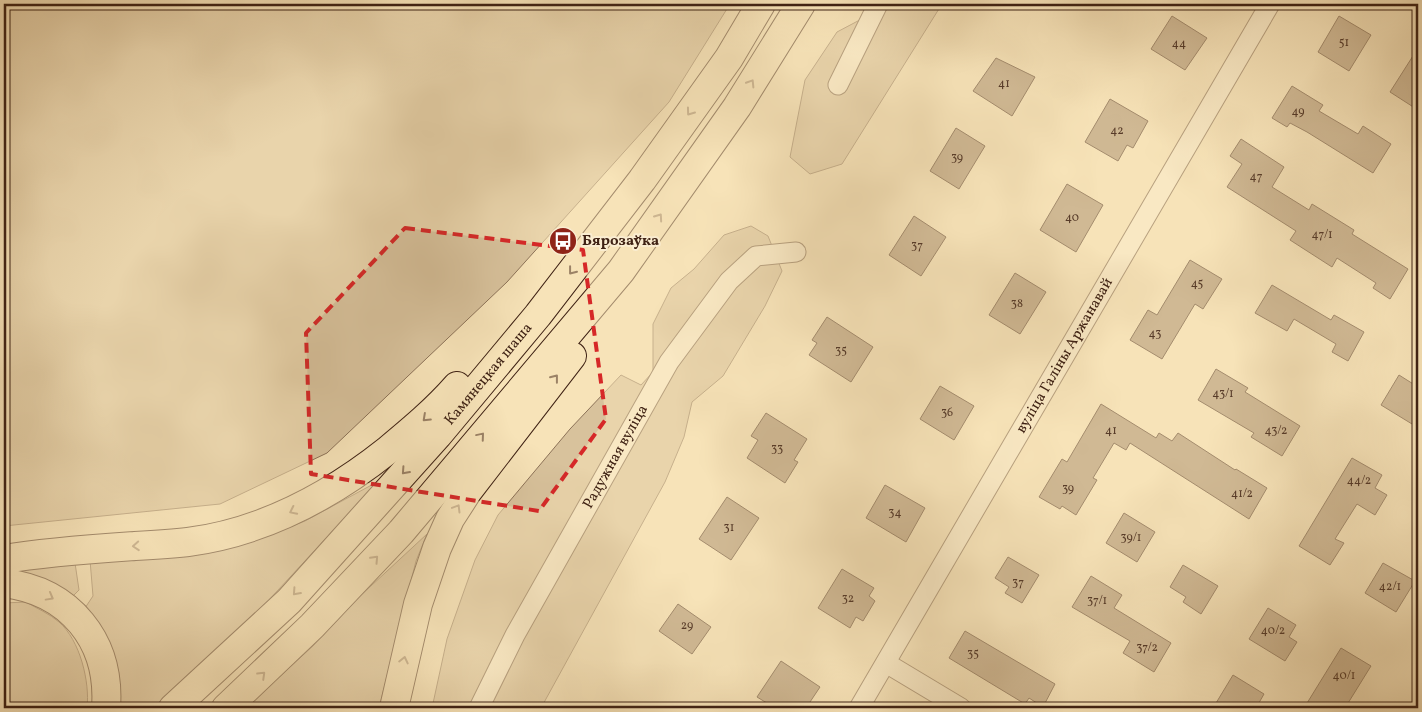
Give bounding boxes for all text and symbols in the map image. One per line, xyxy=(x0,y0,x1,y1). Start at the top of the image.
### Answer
house number: 51 xyxy=(1339,35,1349,51)
house number: 44 xyxy=(1172,36,1186,52)
house number: 41 xyxy=(998,76,1010,92)
one-way arrow xyxy=(745,80,755,89)
house number: 49 xyxy=(1291,104,1305,120)
one-way arrow xyxy=(687,106,696,116)
house number: 42 xyxy=(1110,123,1124,139)
house number: 39 xyxy=(951,150,963,166)
house number: 47 xyxy=(1250,169,1263,185)
house number: 40 xyxy=(1065,210,1079,226)
one-way arrow xyxy=(653,213,662,223)
bus stop icon: Бярозаўка xyxy=(548,226,578,256)
house number: 47/1 xyxy=(1311,227,1333,243)
place label: Бярозаўка xyxy=(582,231,659,252)
house number: 37 xyxy=(911,238,923,254)
one-way arrow xyxy=(570,265,578,274)
street label: вуліца Галіны Аржанавай xyxy=(1011,274,1118,437)
house number: 45 xyxy=(1191,276,1204,292)
house number: 38 xyxy=(1011,296,1023,312)
street label: Камянецкая шаша xyxy=(440,318,538,430)
house number: 43 xyxy=(1149,326,1161,342)
house number: 35 xyxy=(835,343,847,359)
one-way arrow xyxy=(549,375,557,384)
house number: 43/1 xyxy=(1212,386,1234,402)
street label: Радужная вуліца xyxy=(578,401,653,513)
house number: 36 xyxy=(941,405,953,421)
one-way arrow xyxy=(422,412,431,421)
house number: 41 xyxy=(1105,423,1117,439)
house number: 43/2 xyxy=(1264,423,1288,439)
one-way arrow xyxy=(476,432,485,441)
house number: 33 xyxy=(771,441,783,457)
one-way arrow xyxy=(401,466,410,475)
house number: 44/2 xyxy=(1347,473,1371,489)
house number: 39 xyxy=(1062,481,1074,497)
house number: 41/2 xyxy=(1231,486,1253,502)
one-way arrow xyxy=(451,504,461,513)
one-way arrow xyxy=(289,505,298,515)
house number: 34 xyxy=(888,505,902,521)
house number: 31 xyxy=(724,520,734,536)
house number: 39/1 xyxy=(1121,530,1141,546)
one-way arrow xyxy=(132,540,140,551)
one-way arrow xyxy=(369,555,378,564)
house number: 37 xyxy=(1012,575,1024,591)
house number: 42/1 xyxy=(1379,579,1401,595)
one-way arrow xyxy=(293,587,302,596)
one-way arrow xyxy=(44,591,53,601)
house number: 32 xyxy=(842,591,854,607)
house number: 37/1 xyxy=(1087,593,1107,609)
house number: 29 xyxy=(681,618,693,634)
house number: 40/2 xyxy=(1261,623,1285,639)
house number: 37/2 xyxy=(1136,640,1158,656)
house number: 35 xyxy=(967,646,979,662)
one-way arrow xyxy=(398,656,409,665)
house number: 40/1 xyxy=(1333,668,1355,684)
one-way arrow xyxy=(256,672,265,681)

